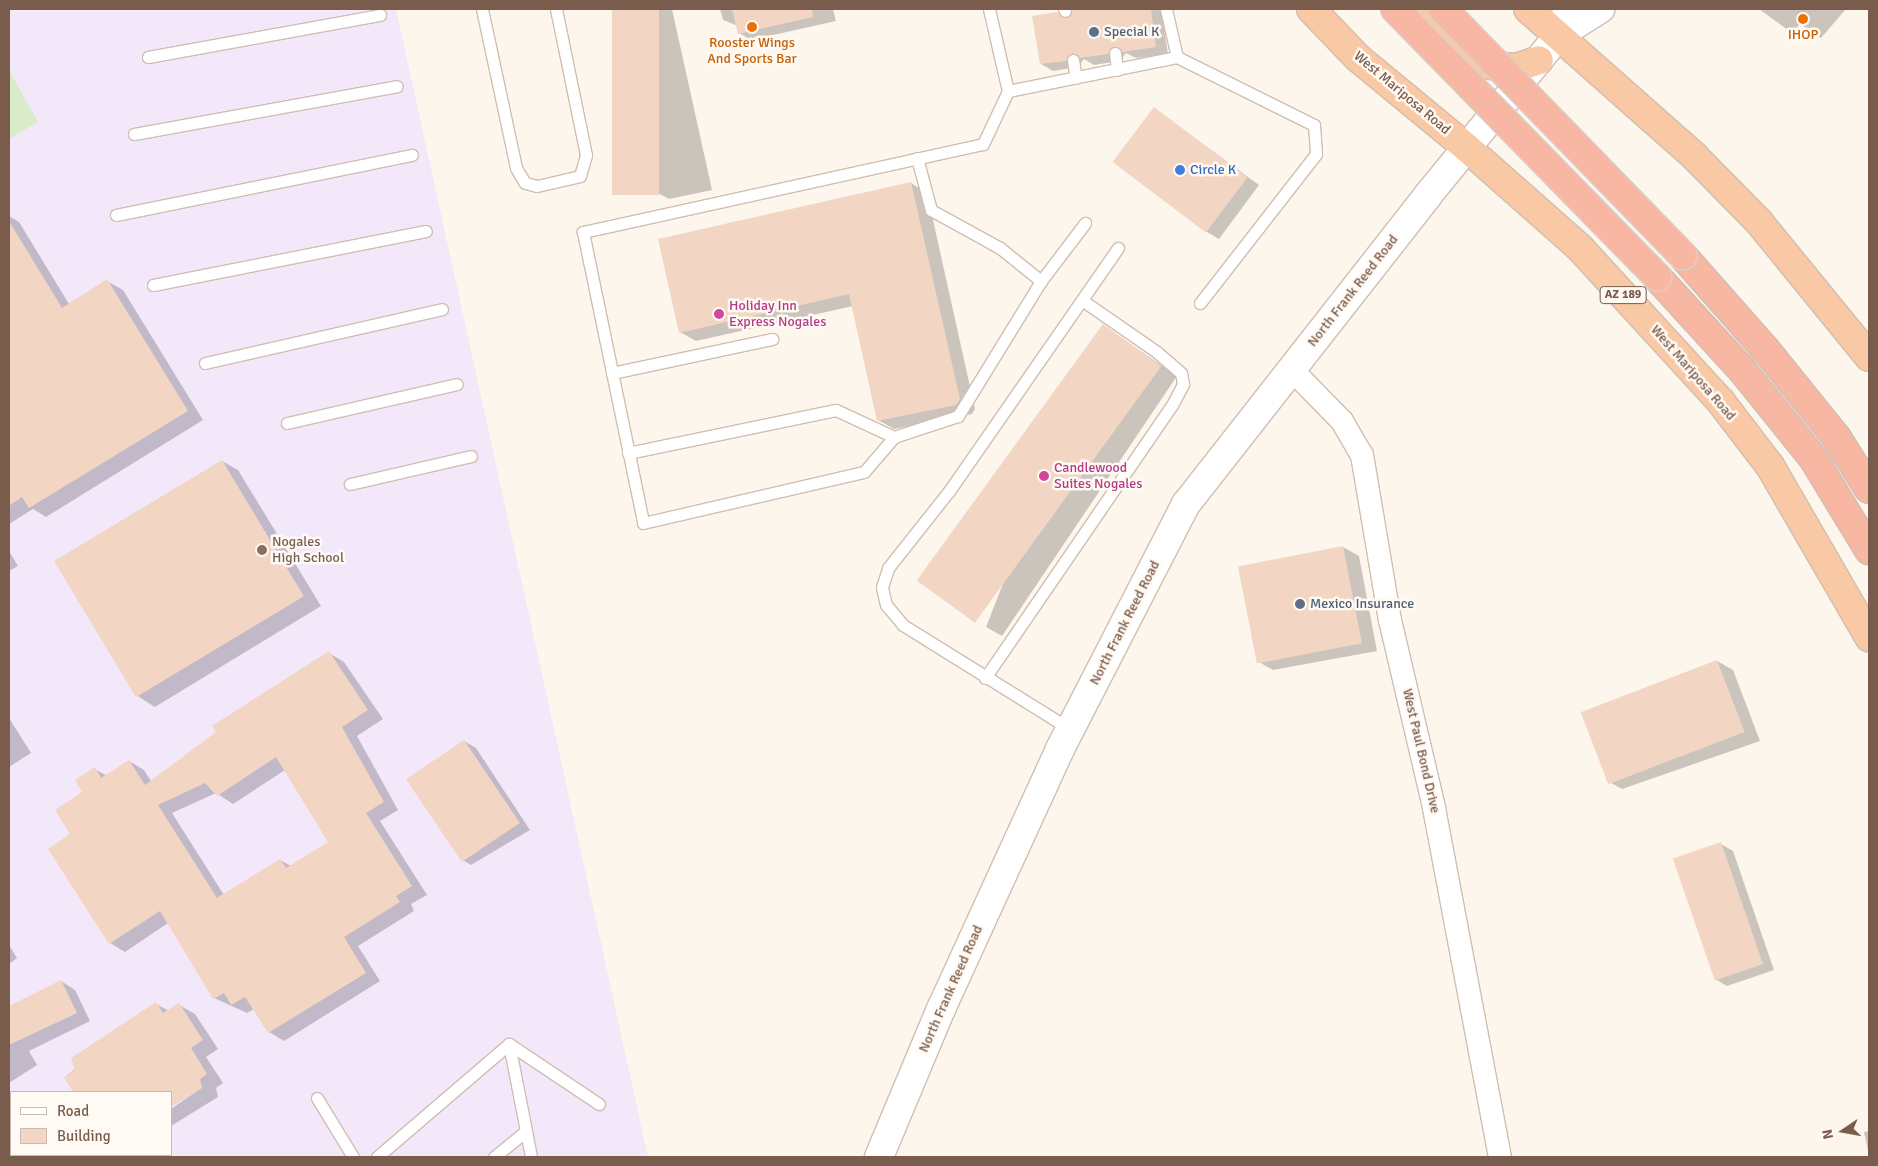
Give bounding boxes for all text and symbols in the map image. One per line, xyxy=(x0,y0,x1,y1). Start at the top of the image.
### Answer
marker: IHOP xyxy=(1797,13,1809,25)
marker: Rooster Wings And Sports Bar xyxy=(746,21,758,33)
place label: Special K xyxy=(1104,24,1159,40)
marker: Special K xyxy=(1088,26,1100,38)
place label: IHOP xyxy=(1788,27,1818,43)
place label: Rooster Wings And Sports Bar xyxy=(707,35,797,68)
street label: West Mariposa Road xyxy=(1350,48,1454,138)
place label: Circle K xyxy=(1190,162,1236,178)
marker: Circle K xyxy=(1174,164,1186,176)
street label: North Frank Reed Road xyxy=(1304,232,1402,350)
road number: AZ 189 xyxy=(1599,286,1647,304)
place label: Holiday Inn Express Nogales xyxy=(729,298,826,331)
marker: Holiday Inn Express Nogales xyxy=(713,308,725,320)
street label: West Mariposa Road xyxy=(1647,322,1739,424)
place label: Candlewood Suites Nogales xyxy=(1054,460,1142,492)
marker: Candlewood Suites Nogales xyxy=(1038,470,1050,482)
place label: Nogales High School xyxy=(272,534,344,566)
marker: Nogales High School xyxy=(256,544,268,556)
street label: North Frank Reed Road xyxy=(1086,558,1164,688)
place label: Mexico Insurance xyxy=(1310,596,1414,612)
marker: Mexico Insurance xyxy=(1294,598,1306,610)
street label: West Paul Bond Drive xyxy=(1399,687,1443,815)
street label: North Frank Reed Road xyxy=(915,923,987,1055)
legend xyxy=(10,1091,172,1156)
text: Road xyxy=(57,1102,89,1120)
north arrow xyxy=(1818,1106,1868,1156)
text: Building xyxy=(57,1127,111,1145)
text: N xyxy=(1819,1128,1837,1141)

